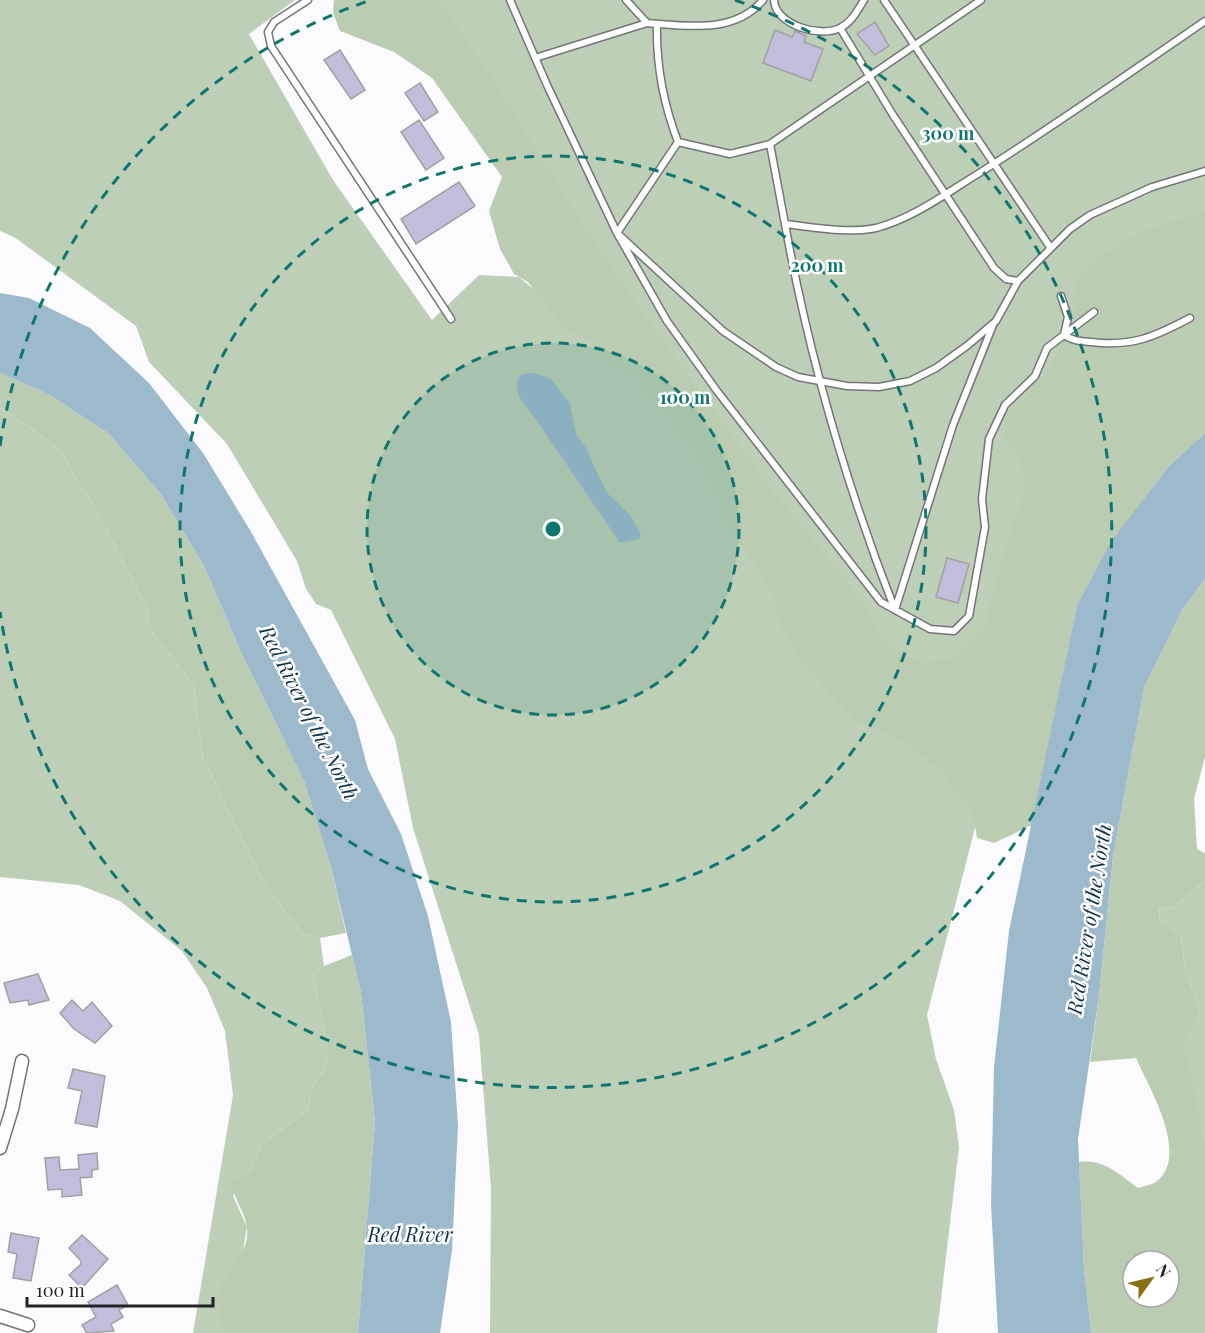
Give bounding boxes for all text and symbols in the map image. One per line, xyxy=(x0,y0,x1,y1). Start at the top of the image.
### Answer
text: 300 m xyxy=(922,121,975,145)
text: 200 m xyxy=(790,253,844,277)
text: 100 m xyxy=(660,385,711,409)
centre of rings xyxy=(543,519,563,539)
water label: Red River of the North xyxy=(254,619,366,804)
water label: Red River of the North xyxy=(1059,822,1116,1017)
water label: Red River xyxy=(367,1220,454,1247)
north arrow xyxy=(1121,1249,1181,1309)
text: N xyxy=(1152,1260,1176,1281)
scale bar xyxy=(27,1270,213,1308)
text: 100 m xyxy=(36,1278,85,1302)

